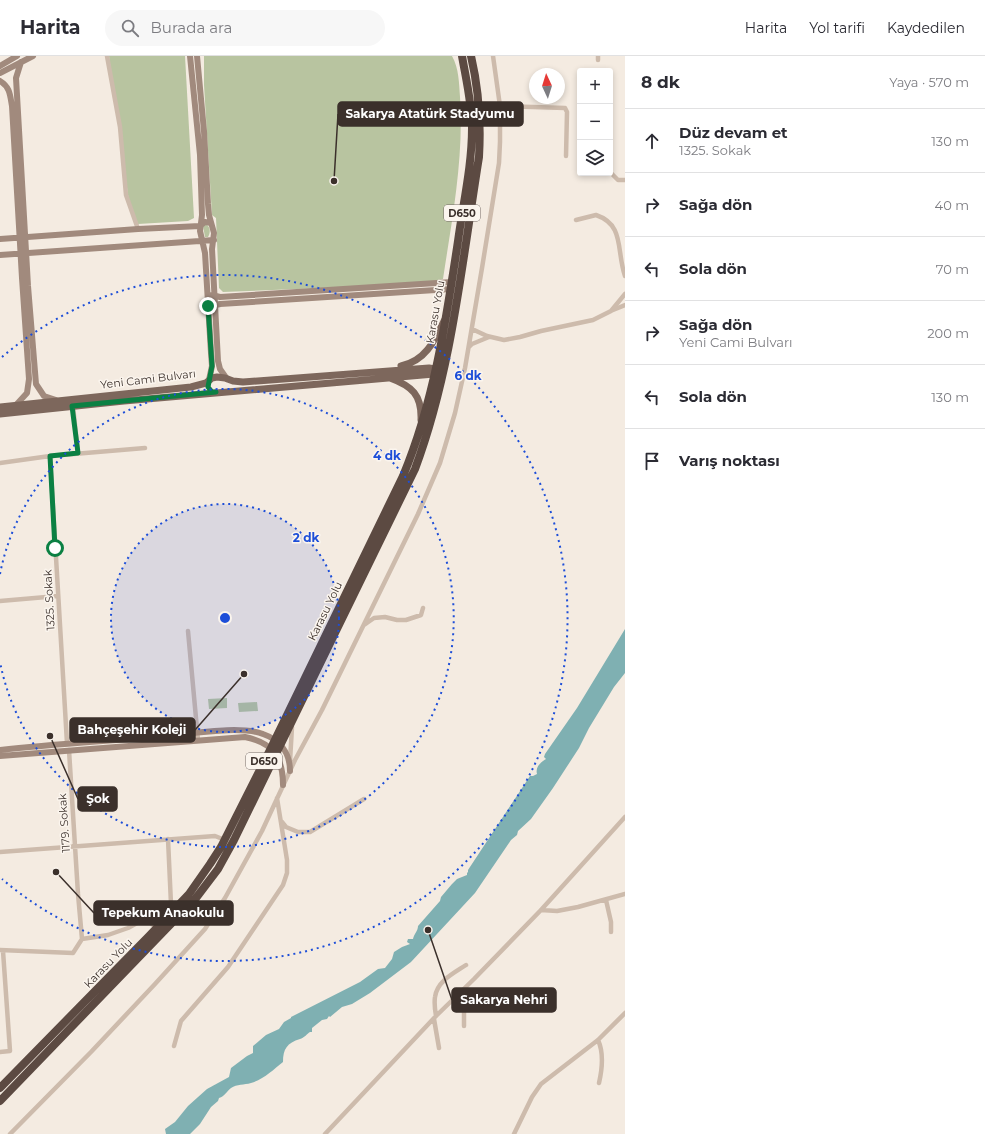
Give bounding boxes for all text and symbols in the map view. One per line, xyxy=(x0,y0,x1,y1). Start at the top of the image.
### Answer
search box xyxy=(105,10,385,46)
text: Harita xyxy=(20,16,81,39)
icon: search xyxy=(119,17,141,39)
text: Burada ara xyxy=(151,18,232,37)
text: Harita xyxy=(745,19,787,37)
text: Yol tarifi xyxy=(809,19,865,37)
text: Kaydedilen xyxy=(887,19,965,37)
north arrow xyxy=(529,68,565,104)
map controls xyxy=(577,68,613,176)
button: + xyxy=(577,68,613,104)
text: 8 dk xyxy=(641,72,680,92)
text: Yaya · 570 m xyxy=(889,74,969,90)
callout: Sakarya Atatürk Stadyumu xyxy=(338,102,523,126)
button: − xyxy=(577,104,613,140)
text: Sakarya Atatürk Stadyumu xyxy=(345,106,515,121)
text: Düz devam et xyxy=(679,123,788,142)
icon: ahead xyxy=(641,130,663,152)
text: 130 m xyxy=(931,133,969,149)
button: layers xyxy=(577,140,613,176)
text: 1325. Sokak xyxy=(679,142,751,158)
icon: right xyxy=(641,194,663,216)
text: Sağa dön xyxy=(679,195,752,214)
text: 40 m xyxy=(935,197,969,213)
road number: D650 xyxy=(444,205,480,221)
icon: left xyxy=(641,258,663,280)
text: Sola dön xyxy=(679,259,747,278)
text: 70 m xyxy=(936,261,969,277)
street label: Karasu Yolu xyxy=(423,279,447,345)
route end xyxy=(199,297,217,315)
text: Sağa dön xyxy=(679,315,752,334)
icon: right xyxy=(641,322,663,344)
text: 200 m xyxy=(927,325,969,341)
text: Yeni Cami Bulvarı xyxy=(679,334,793,350)
street label: Yeni Cami Bulvarı xyxy=(99,366,197,392)
text: 6 dk xyxy=(454,368,482,383)
icon: left xyxy=(641,386,663,408)
text: Sola dön xyxy=(679,387,747,406)
text: 130 m xyxy=(931,389,969,405)
text: 4 dk xyxy=(373,448,401,463)
icon: arrive xyxy=(641,450,663,472)
text: Varış noktası xyxy=(679,451,780,470)
text: 2 dk xyxy=(293,530,319,545)
route start xyxy=(46,539,64,557)
street label: 1325. Sokak xyxy=(40,569,58,631)
street label: Karasu Yolu xyxy=(305,579,345,643)
centre of rings xyxy=(218,611,232,625)
callout: Bahçeşehir Koleji xyxy=(70,718,195,742)
text: Bahçeşehir Koleji xyxy=(78,722,186,737)
road number: D650 xyxy=(246,753,282,769)
callout: Şok xyxy=(78,787,117,811)
text: Şok xyxy=(86,791,110,806)
street label: 1179. Sokak xyxy=(55,792,73,853)
callout: Tepekum Anaokulu xyxy=(94,901,233,925)
text: Tepekum Anaokulu xyxy=(102,905,224,920)
street label: Karasu Yolu xyxy=(81,935,135,991)
callout: Sakarya Nehri xyxy=(452,988,556,1012)
text: Sakarya Nehri xyxy=(460,992,548,1007)

